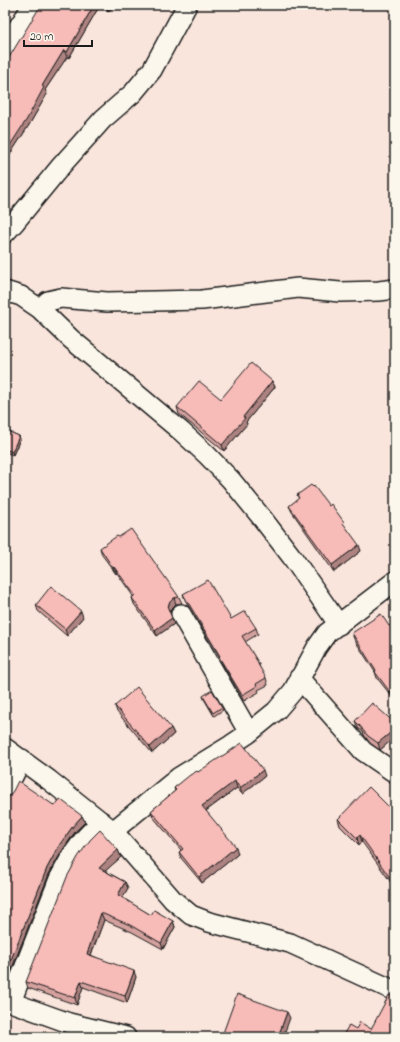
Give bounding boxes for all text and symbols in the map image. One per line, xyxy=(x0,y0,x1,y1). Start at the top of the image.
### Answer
scale bar xyxy=(24,22,92,48)
text: 20 m xyxy=(30,28,53,46)

